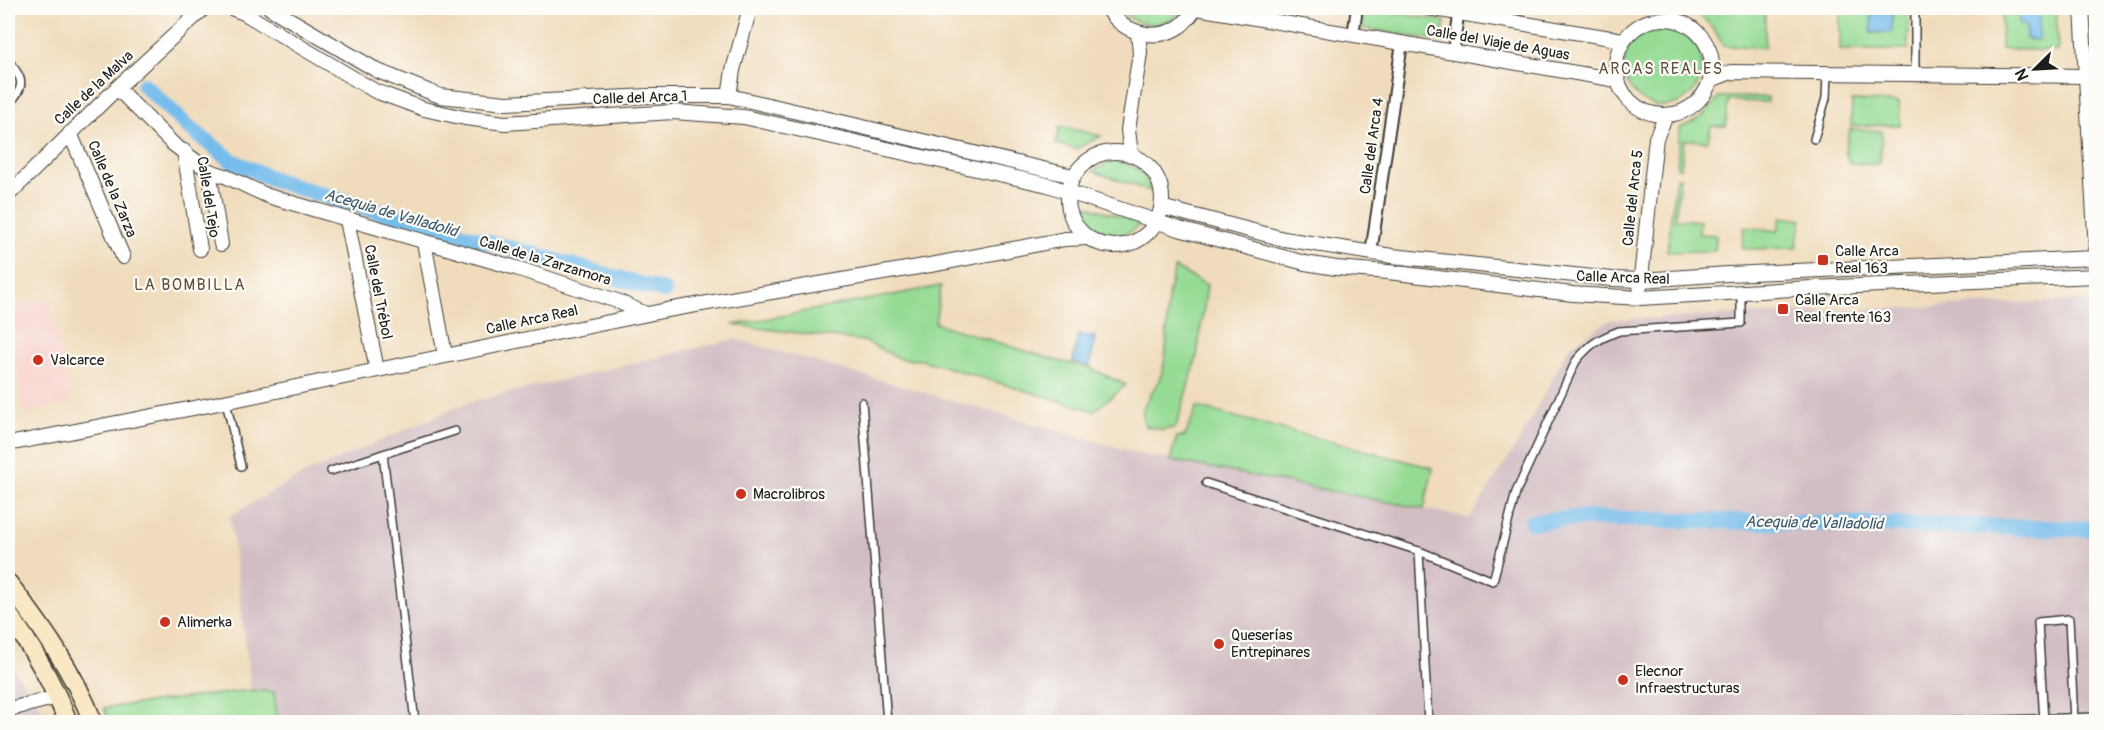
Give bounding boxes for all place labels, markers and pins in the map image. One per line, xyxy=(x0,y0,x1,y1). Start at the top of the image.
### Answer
place label: Calle Arca Real 163 xyxy=(1835,242,1899,278)
marker: Calle Arca Real 163 xyxy=(1816,253,1830,267)
place label: Calle Arca Real frente 163 xyxy=(1795,291,1891,327)
marker: Calle Arca Real frente 163 xyxy=(1776,302,1790,316)
place label: Valcarce xyxy=(50,351,105,370)
marker: Valcarce xyxy=(31,353,45,367)
place label: Macrolibros xyxy=(753,485,825,504)
marker: Macrolibros xyxy=(734,487,748,501)
place label: Alimerka xyxy=(177,613,232,632)
marker: Alimerka xyxy=(158,615,172,629)
place label: Queserías Entrepinares xyxy=(1231,626,1310,662)
marker: Queserías Entrepinares xyxy=(1212,637,1226,651)
place label: Elecnor Infraestructuras xyxy=(1635,662,1740,698)
marker: Elecnor Infraestructuras xyxy=(1616,673,1630,687)

